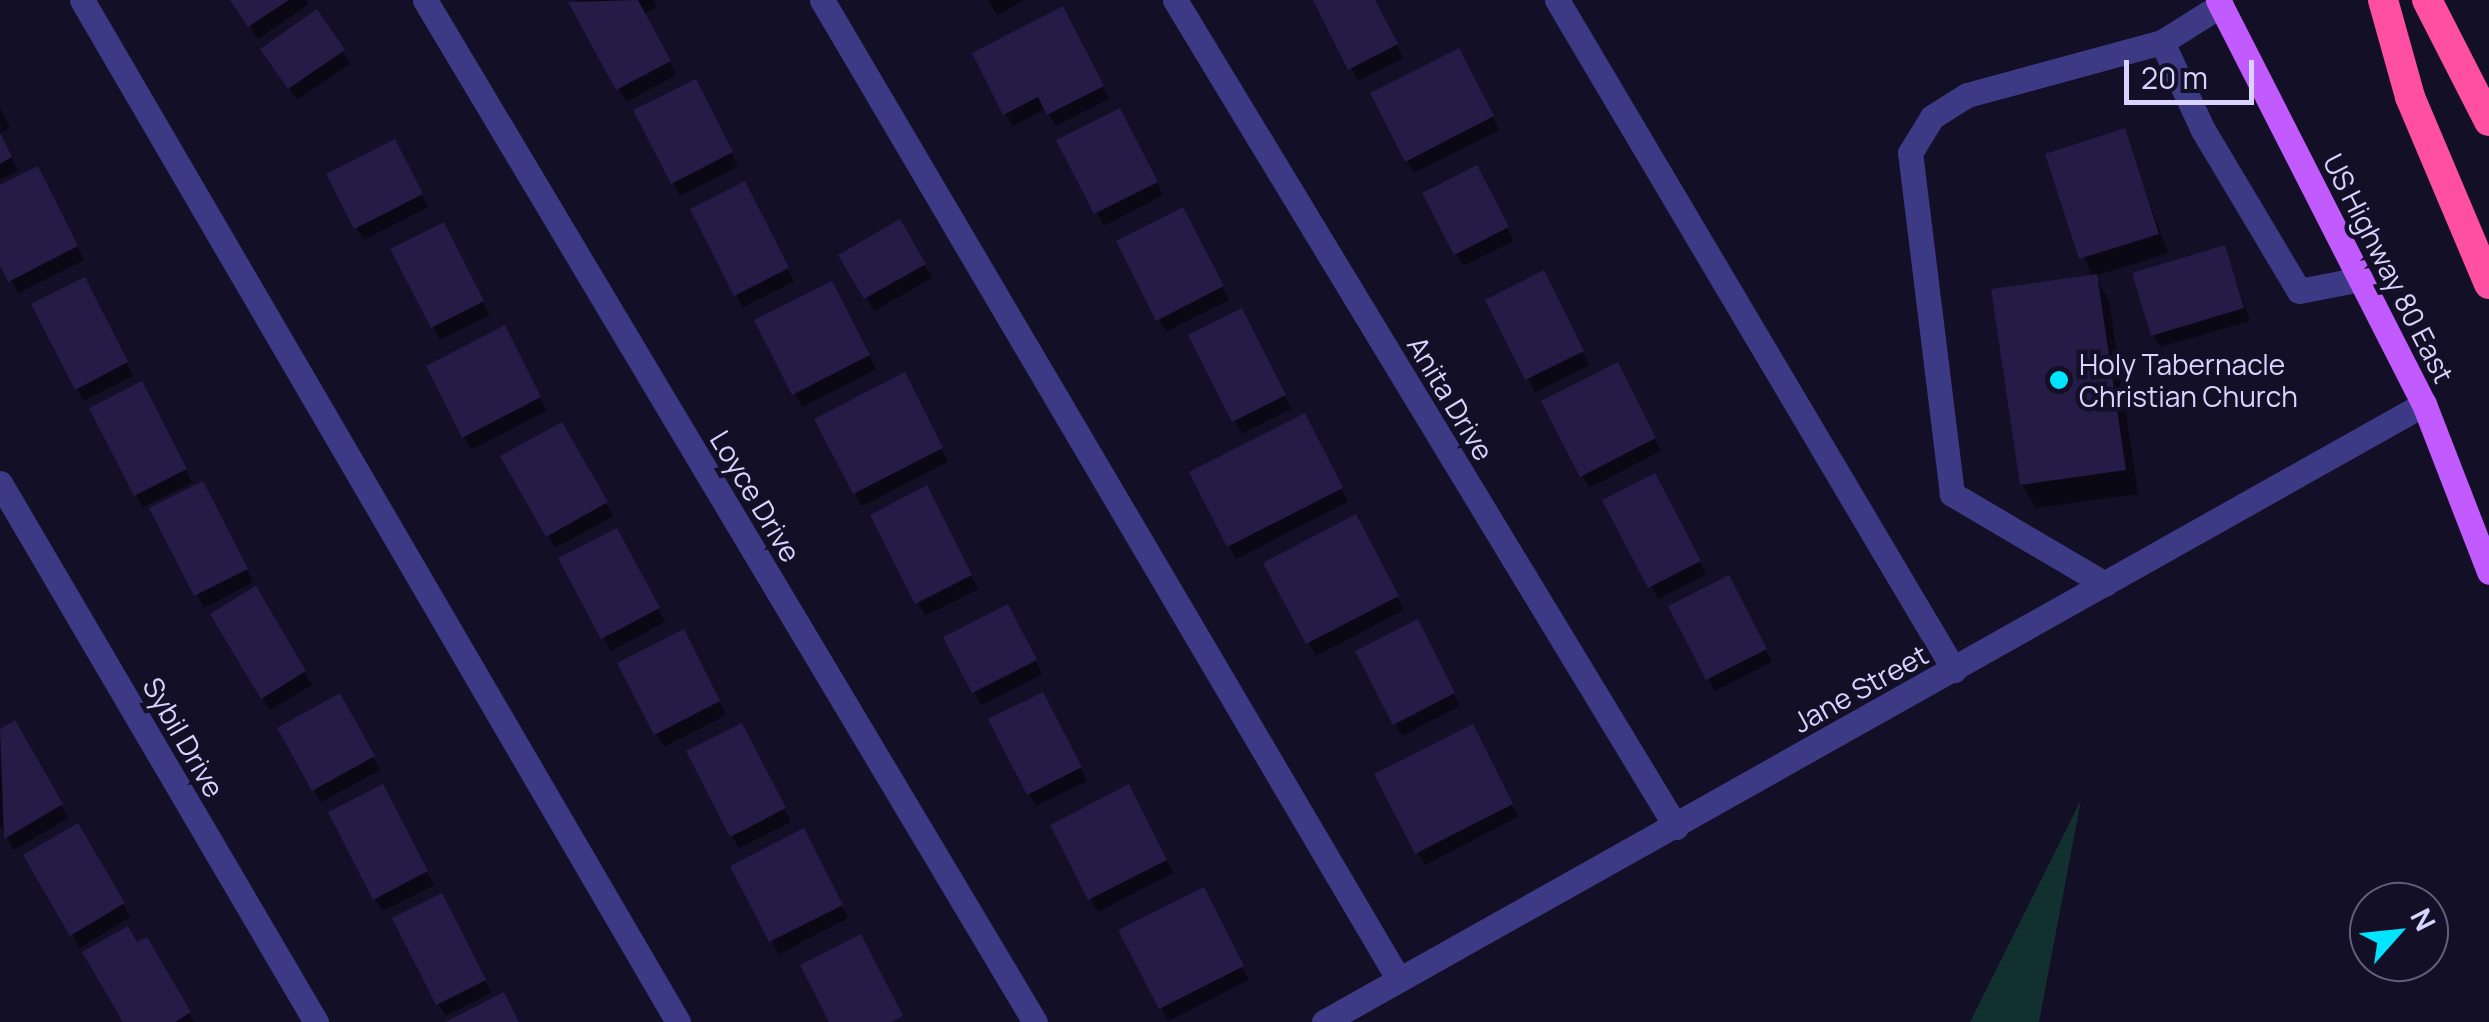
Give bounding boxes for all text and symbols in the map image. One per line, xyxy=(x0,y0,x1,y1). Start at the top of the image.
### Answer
scale bar xyxy=(2129,40,2259,102)
text: 20 m xyxy=(2141,57,2208,98)
street label: US Highway 80 East xyxy=(2317,148,2461,388)
street label: Anita Drive xyxy=(1401,330,1501,466)
place label: Holy Tabernacle Christian Church xyxy=(2079,347,2298,413)
marker: Holy Tabernacle Christian Church xyxy=(2048,369,2070,391)
street label: Loyce Drive xyxy=(704,424,808,568)
street label: Jane Street xyxy=(1787,637,1933,739)
street label: Sybil Drive xyxy=(136,671,232,803)
north arrow xyxy=(2349,882,2449,982)
text: N xyxy=(2402,902,2445,937)

